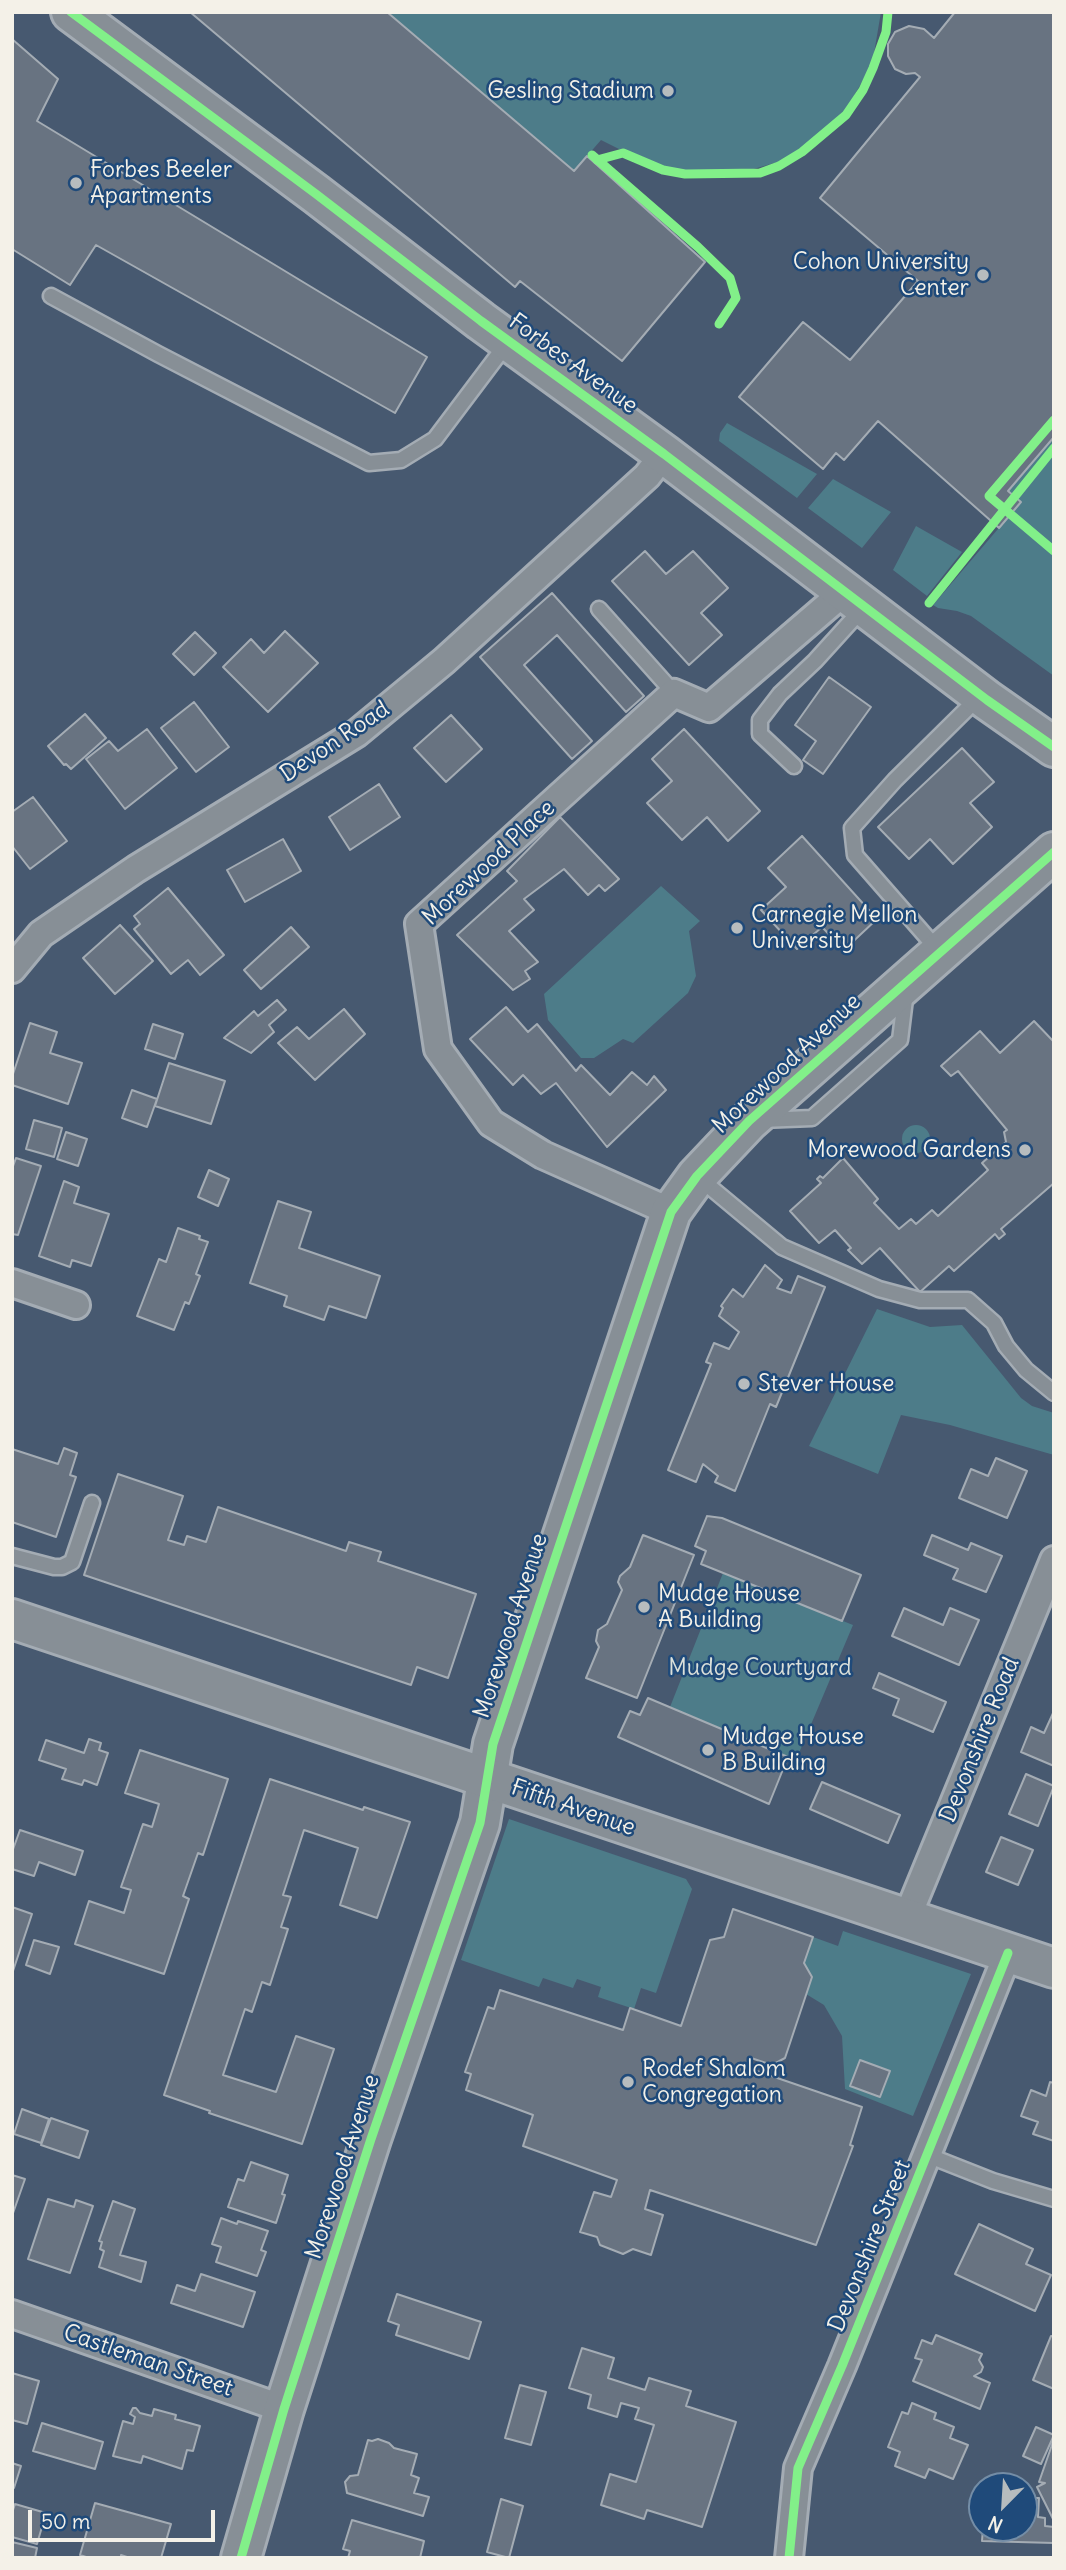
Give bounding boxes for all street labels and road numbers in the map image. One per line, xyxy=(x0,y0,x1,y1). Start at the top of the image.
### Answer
street label: Forbes Avenue xyxy=(503,308,643,420)
street label: Devon Road xyxy=(275,695,395,789)
street label: Morewood Place xyxy=(417,795,561,931)
street label: Morewood Avenue xyxy=(707,988,867,1140)
street label: Morewood Avenue xyxy=(468,1530,554,1722)
street label: Devonshire Road xyxy=(934,1653,1026,1827)
street label: Fifth Avenue xyxy=(507,1774,639,1842)
street label: Morewood Avenue xyxy=(300,2071,386,2263)
street label: Devonshire Street xyxy=(823,2156,917,2336)
street label: Castleman Street xyxy=(60,2319,236,2403)

